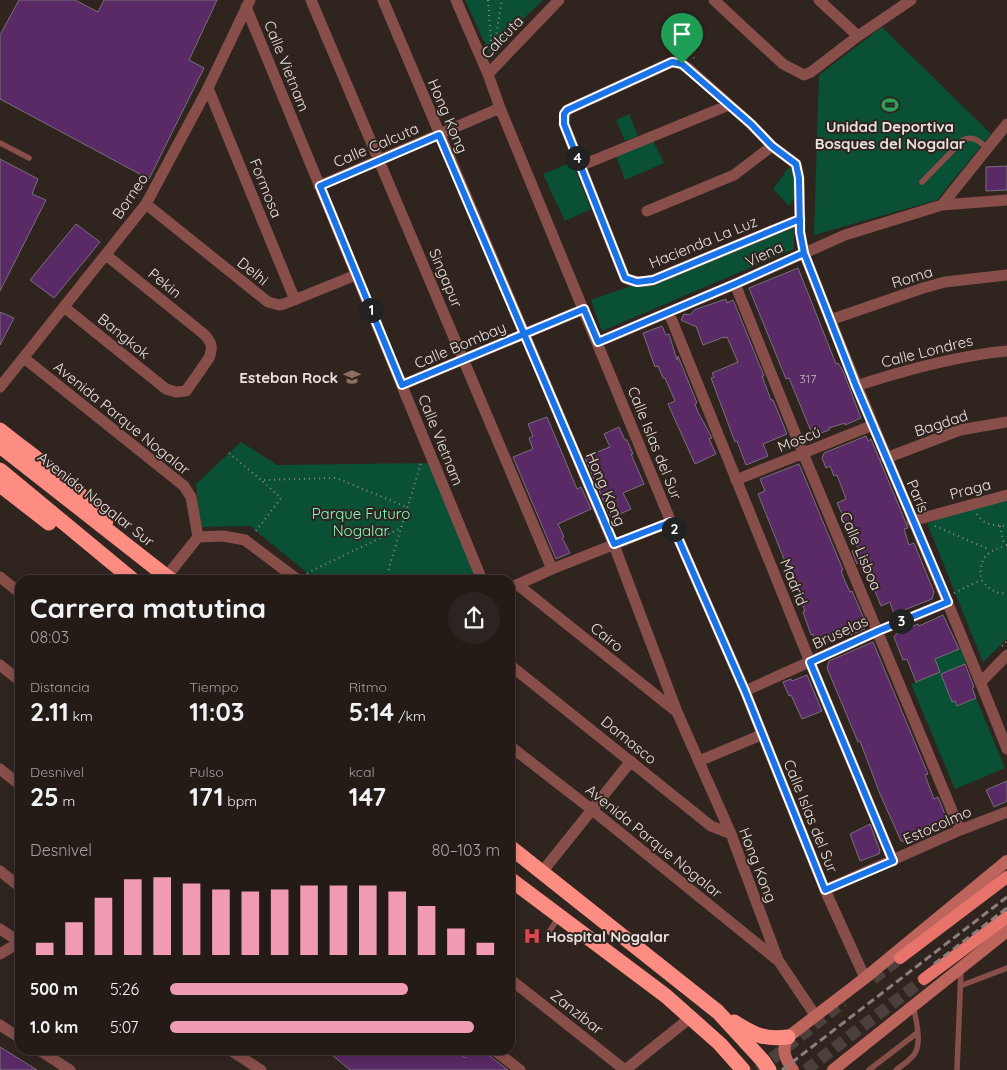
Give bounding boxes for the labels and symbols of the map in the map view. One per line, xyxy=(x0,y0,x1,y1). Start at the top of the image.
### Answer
street label: Calcuta xyxy=(477,11,527,63)
pin xyxy=(661,13,703,64)
street label: Calle Vietnam xyxy=(260,18,314,114)
street label: Hong Kong xyxy=(424,76,472,156)
sports icon: Unidad Deportiva Bosques del Nogalar xyxy=(880,95,900,115)
place label: Unidad Deportiva Bosques del Nogalar xyxy=(815,117,966,153)
street label: Calle Calcuta xyxy=(330,119,422,171)
pin: 4 xyxy=(564,146,590,170)
street label: Formosa xyxy=(246,156,286,220)
street label: Borneo xyxy=(108,170,152,222)
street label: Hacienda La Luz xyxy=(646,212,760,272)
street label: Viena xyxy=(742,237,786,271)
street label: Singapur xyxy=(425,246,467,310)
street label: Delhi xyxy=(234,253,272,289)
street label: Roma xyxy=(889,262,935,292)
street label: Pekin xyxy=(145,264,185,302)
pin: 1 xyxy=(358,298,384,322)
street label: Bangkok xyxy=(94,309,154,363)
street label: Calle Bombay xyxy=(411,317,509,373)
street label: Calle Londres xyxy=(879,330,975,372)
street label: Avenida Parque Nogalar xyxy=(50,357,194,479)
school or university icon: Esteban Rock xyxy=(342,367,362,387)
place label: Esteban Rock xyxy=(239,368,338,387)
house number: 317 xyxy=(800,371,816,386)
street label: Calle Islas del Sur xyxy=(624,384,686,503)
street label: Calle Vietnam xyxy=(414,392,468,488)
street label: Bagdad xyxy=(912,405,970,441)
street label: Moscú xyxy=(775,422,823,456)
street label: Avenida Nogalar Sur xyxy=(34,447,158,551)
street label: Hong Kong xyxy=(582,449,630,529)
street label: Praga xyxy=(947,474,993,504)
street label: París xyxy=(903,477,933,515)
park label: Parque Futuro Nogalar xyxy=(312,504,410,540)
street label: Calle Lisboa xyxy=(836,509,886,593)
pin: 2 xyxy=(662,516,686,542)
street label: Madrid xyxy=(776,556,812,608)
pin: 3 xyxy=(888,608,914,634)
street label: Bruselas xyxy=(809,611,871,653)
street label: Cairo xyxy=(587,618,627,656)
street label: Damasco xyxy=(597,712,661,768)
street label: Calle Islas del Sur xyxy=(780,757,842,876)
street label: Avenida Parque Nogalar xyxy=(582,780,726,902)
street label: Estocolmo xyxy=(900,802,974,848)
street label: Hong Kong xyxy=(735,825,781,905)
hospital icon: Hospital Nogalar xyxy=(522,926,542,946)
place label: Hospital Nogalar xyxy=(546,927,670,946)
street label: Zanzíbar xyxy=(547,985,607,1039)

